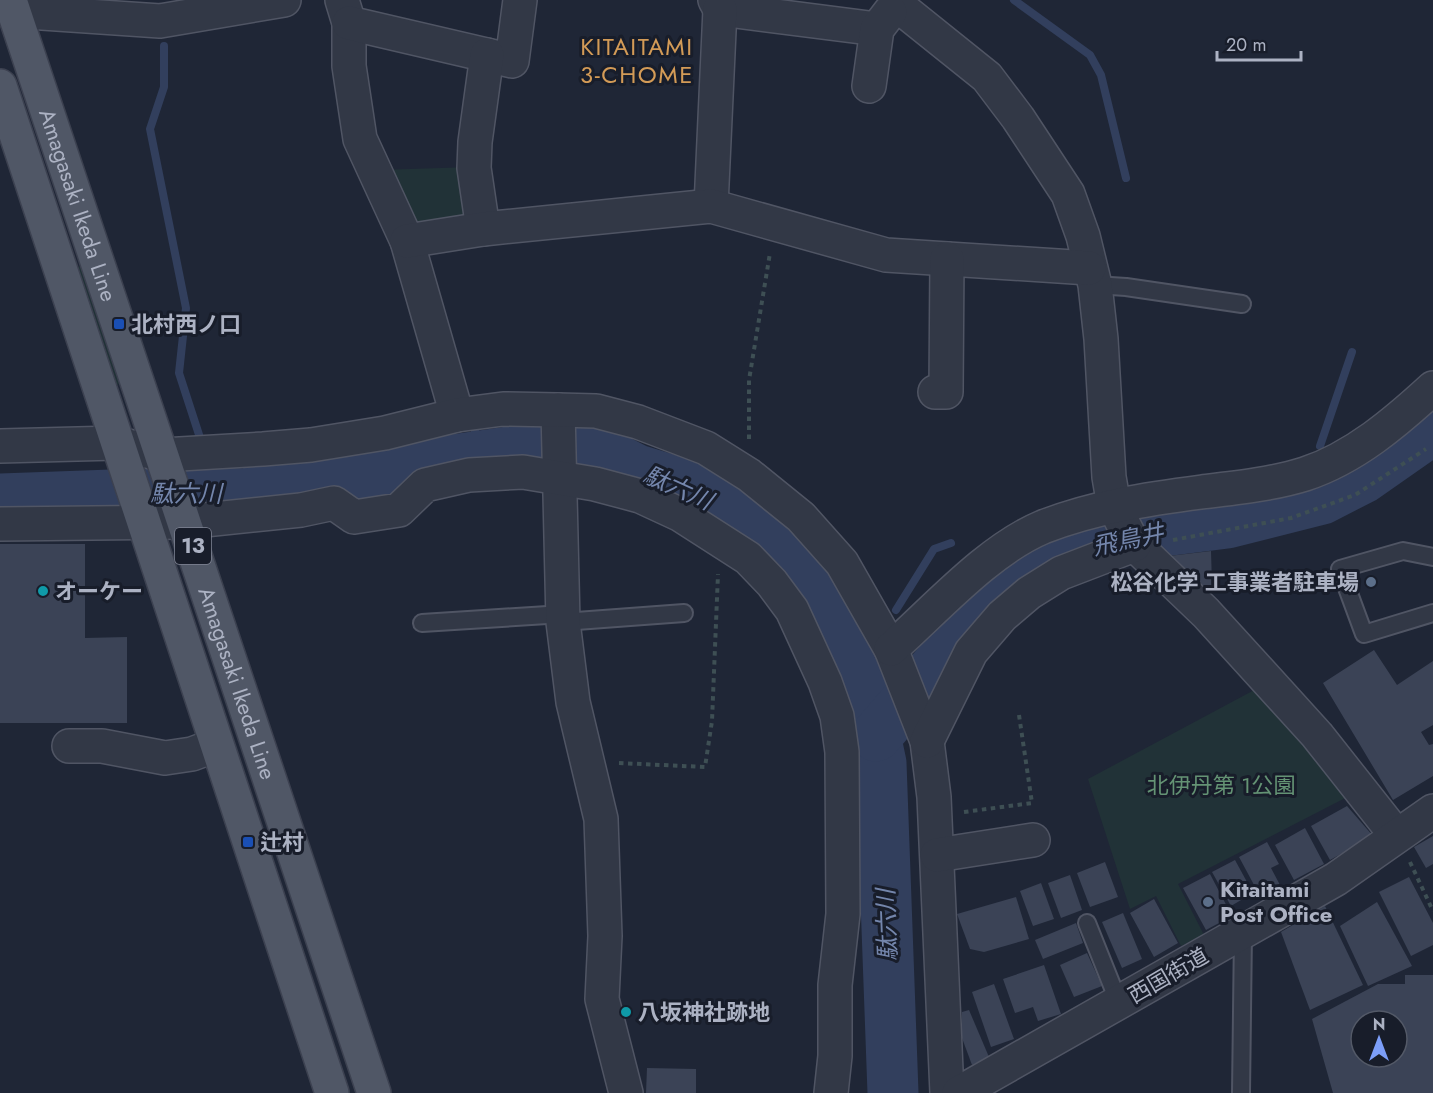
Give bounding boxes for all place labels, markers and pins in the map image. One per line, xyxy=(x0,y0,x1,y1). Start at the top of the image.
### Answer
place label: 北村西ノ口 xyxy=(131,308,241,340)
marker: 北村西ノ口 xyxy=(112,317,126,331)
place label: 松谷化学 工事業者駐車場 xyxy=(1110,566,1359,598)
place label: オーケー xyxy=(55,575,143,607)
marker: 松谷化学 工事業者駐車場 xyxy=(1364,575,1378,589)
marker: オーケー xyxy=(36,584,50,598)
place label: 辻村 xyxy=(260,826,304,858)
marker: 辻村 xyxy=(241,835,255,849)
place label: Kitaitami Post Office xyxy=(1220,873,1332,930)
marker: Kitaitami Post Office xyxy=(1201,895,1215,909)
place label: 八坂神社跡地 xyxy=(638,996,770,1028)
marker: 八坂神社跡地 xyxy=(619,1005,633,1019)

